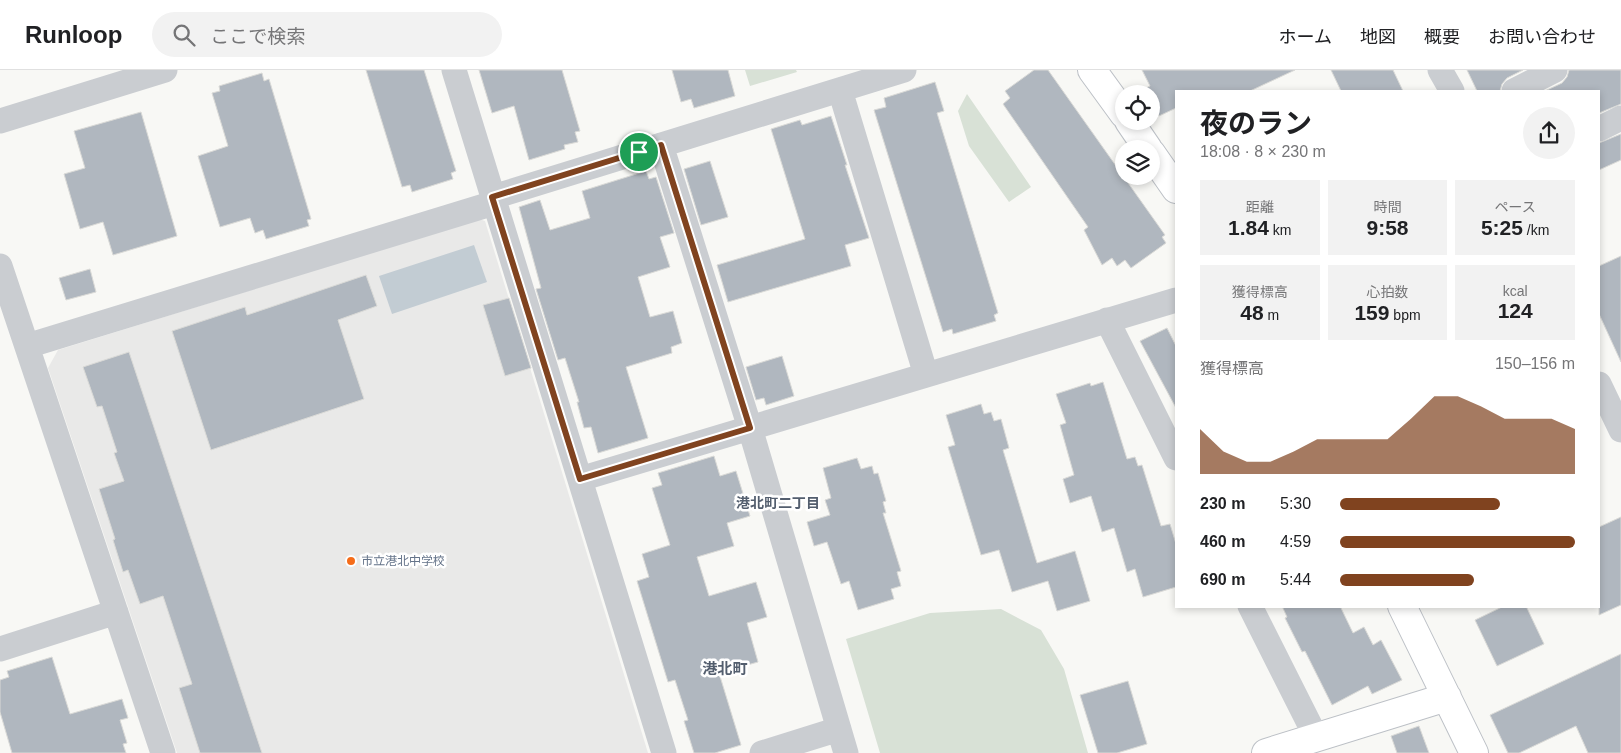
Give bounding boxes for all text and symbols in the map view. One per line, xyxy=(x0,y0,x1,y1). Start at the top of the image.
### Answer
search box xyxy=(152,12,502,57)
text: Runloop xyxy=(25,21,122,48)
icon: search xyxy=(170,21,198,49)
text: ここで検索 xyxy=(210,26,305,47)
text: ホーム xyxy=(1279,27,1332,47)
text: 地図 xyxy=(1360,27,1396,47)
text: 概要 xyxy=(1424,27,1460,47)
text: お問い合わせ xyxy=(1488,27,1596,47)
map controls xyxy=(1115,85,1160,185)
button: locate xyxy=(1115,85,1160,130)
button: share xyxy=(1523,107,1575,159)
text: 夜のラン xyxy=(1200,108,1312,139)
pin xyxy=(618,131,660,173)
icon: arrive xyxy=(625,138,653,166)
button: layers xyxy=(1115,140,1160,185)
text: 18:08 · 8 × 230 m xyxy=(1200,143,1326,160)
text: 距離 xyxy=(1246,199,1274,215)
text: 時間 xyxy=(1373,199,1401,215)
text: ペース xyxy=(1495,199,1536,215)
text: 1.84 xyxy=(1228,216,1269,239)
text: 9:58 xyxy=(1366,216,1409,239)
text: 5:25 xyxy=(1481,216,1523,239)
text: km xyxy=(1269,222,1292,238)
text: /km xyxy=(1523,222,1549,238)
text: kcal xyxy=(1503,283,1528,299)
text: 獲得標高 xyxy=(1232,284,1288,300)
text: 心拍数 xyxy=(1366,284,1408,300)
text: 124 xyxy=(1498,299,1533,322)
text: 48 xyxy=(1240,301,1264,324)
text: 159 xyxy=(1354,301,1389,324)
text: m xyxy=(1264,307,1279,323)
text: bpm xyxy=(1389,307,1421,323)
text: 150–156 m xyxy=(1495,355,1575,372)
text: 獲得標高 xyxy=(1200,360,1264,377)
district label: 港北町二丁目 xyxy=(736,495,820,511)
text: 230 m xyxy=(1200,495,1245,512)
text: 5:30 xyxy=(1280,495,1311,512)
text: 460 m xyxy=(1200,533,1245,550)
text: 4:59 xyxy=(1280,533,1311,550)
place label: 市立港北中学校 xyxy=(361,554,445,568)
marker: 市立港北中学校 xyxy=(345,555,357,567)
text: 690 m xyxy=(1200,571,1245,588)
text: 5:44 xyxy=(1280,571,1311,588)
district label: 港北町 xyxy=(702,660,748,677)

